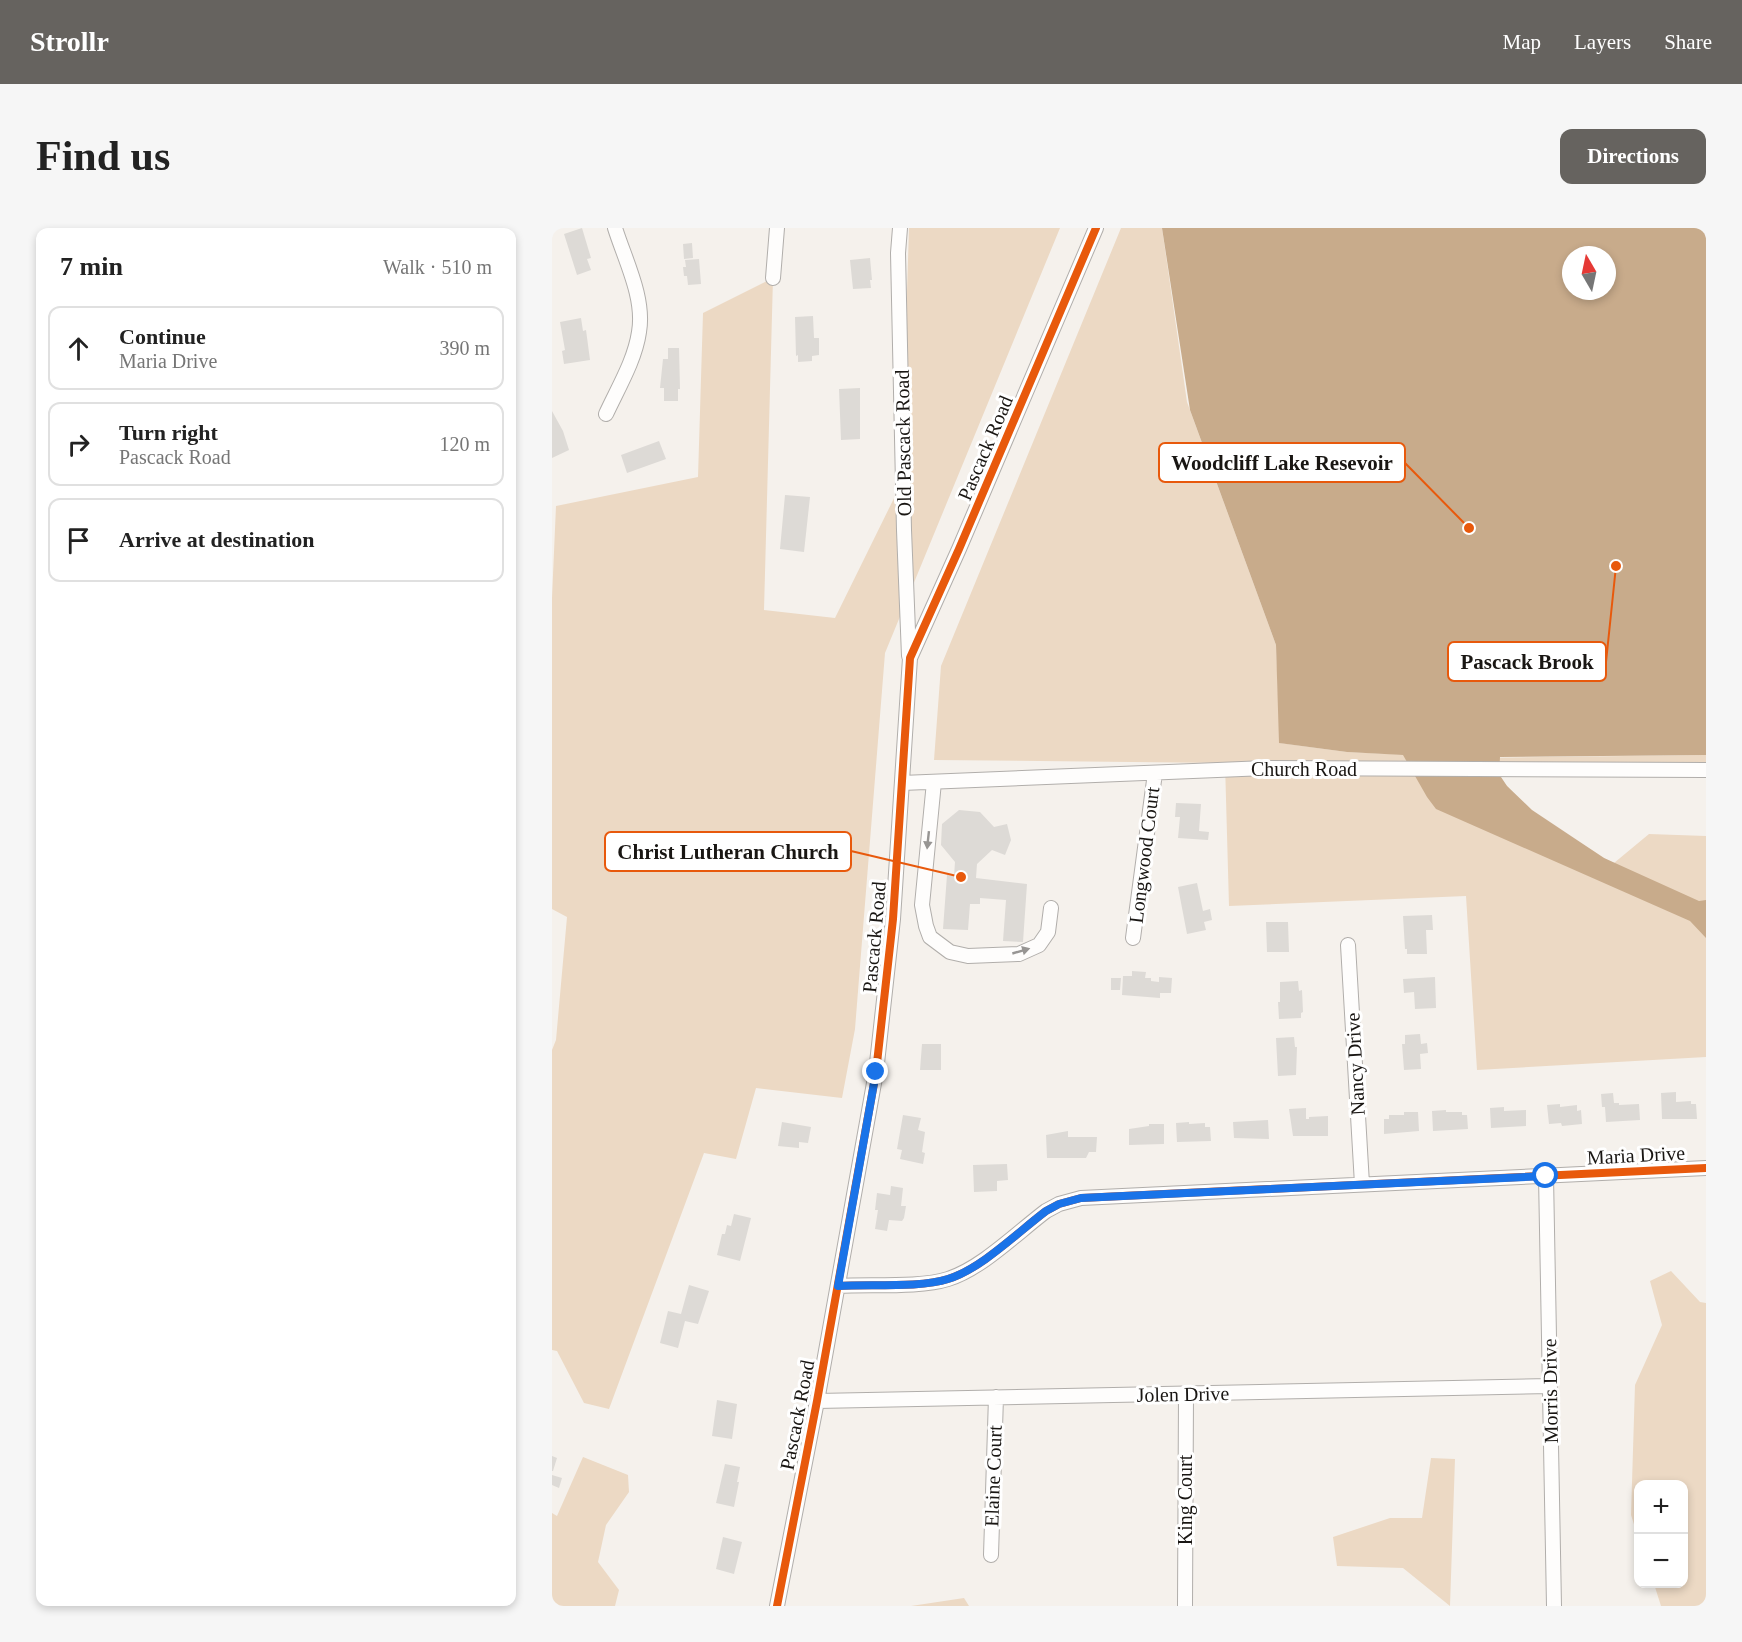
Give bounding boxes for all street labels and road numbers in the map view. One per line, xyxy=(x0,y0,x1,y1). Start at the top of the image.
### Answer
street label: Old Pascack Road xyxy=(891,369,915,517)
street label: Pascack Road xyxy=(953,392,1017,504)
street label: Church Road xyxy=(1251,758,1357,780)
street label: Longwood Court xyxy=(1125,785,1164,925)
street label: Pascack Road xyxy=(858,880,890,994)
street label: Nancy Drive xyxy=(1341,1012,1370,1116)
street label: Maria Drive xyxy=(1586,1141,1686,1169)
street label: Morris Drive xyxy=(1538,1338,1562,1444)
street label: Pascack Road xyxy=(776,1358,818,1472)
street label: Jolen Drive xyxy=(1136,1382,1230,1406)
street label: Elaine Court xyxy=(980,1424,1006,1527)
street label: King Court xyxy=(1174,1454,1197,1545)

